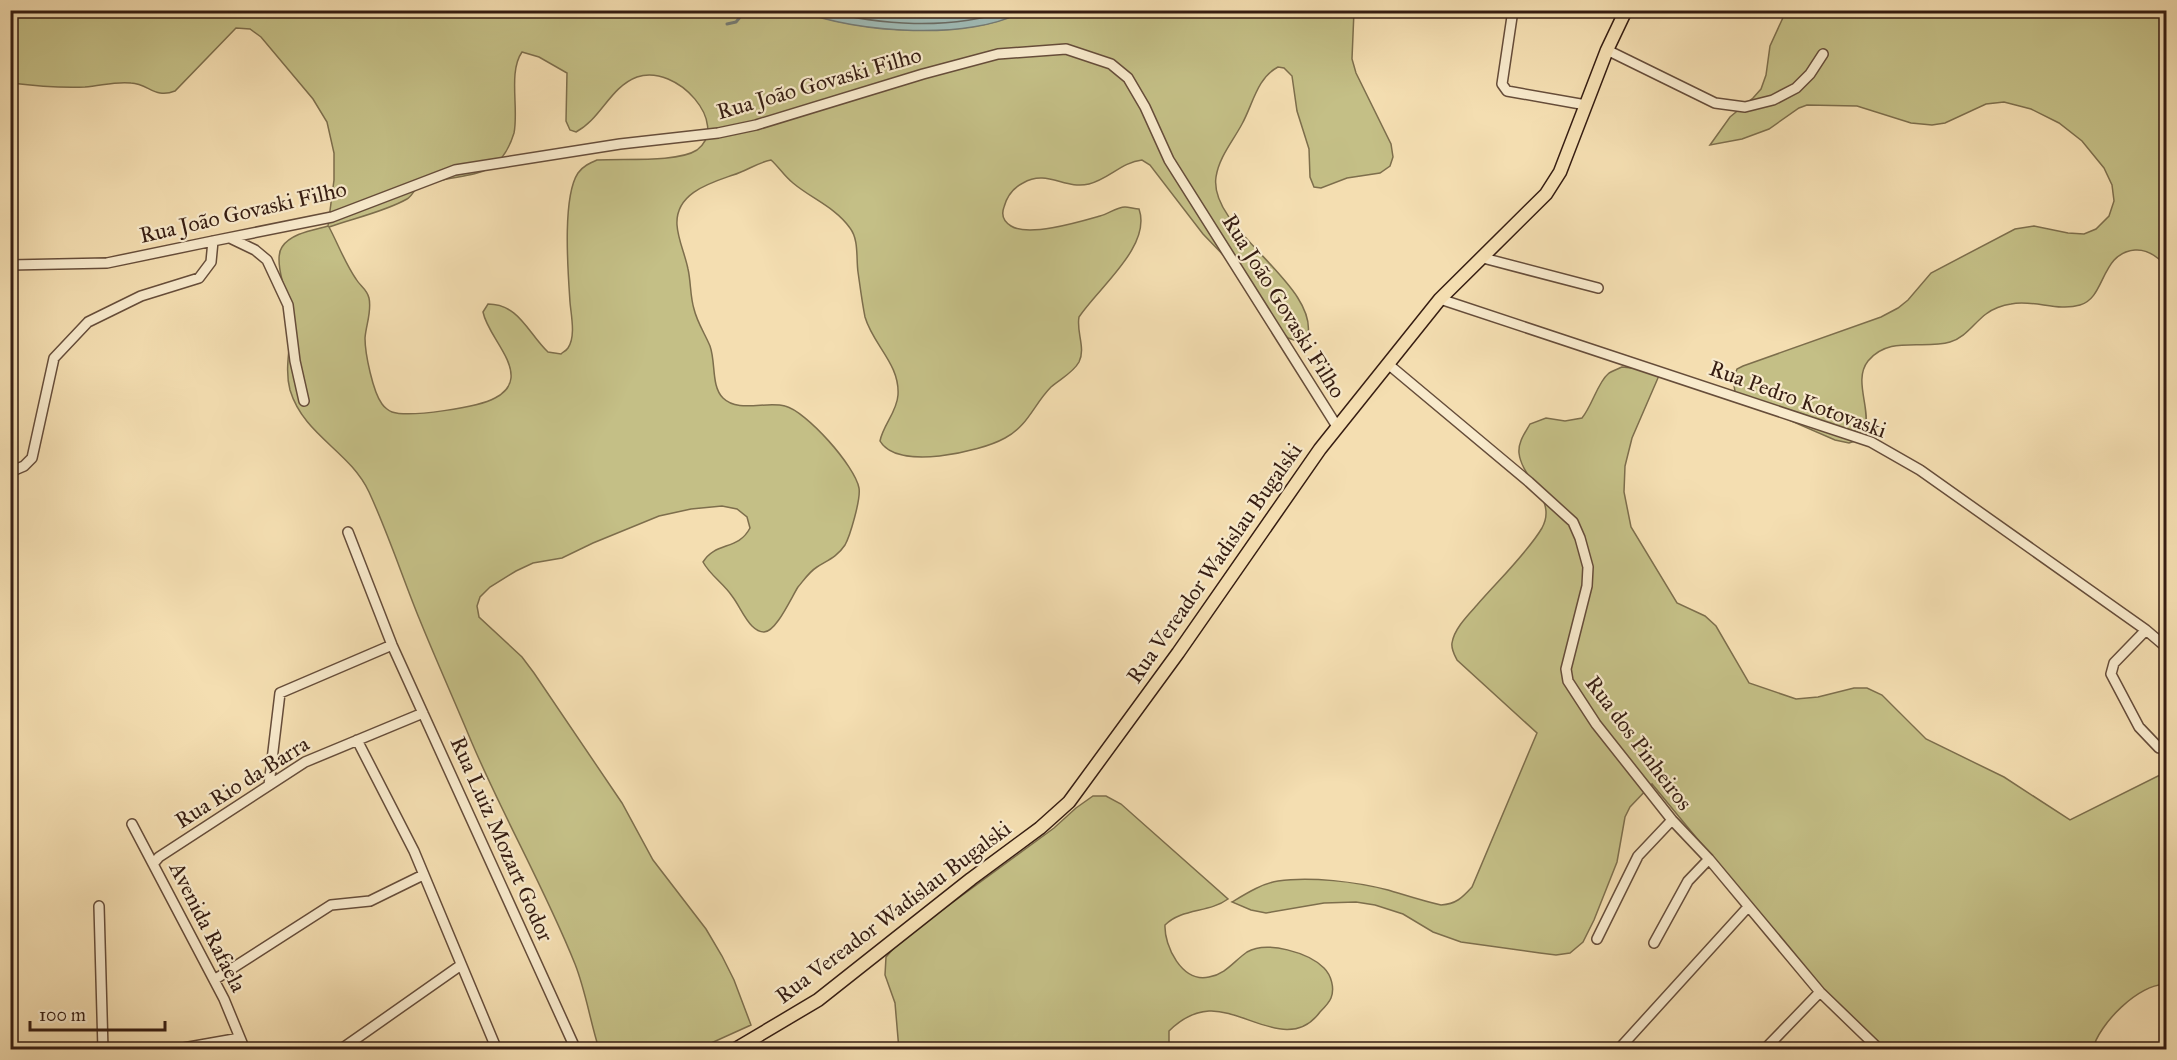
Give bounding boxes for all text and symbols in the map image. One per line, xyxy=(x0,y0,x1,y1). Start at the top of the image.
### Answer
street label: Rua João Govaski Filho xyxy=(714,41,924,125)
street label: Rua João Govaski Filho xyxy=(137,175,349,249)
street label: Rua João Govaski Filho xyxy=(1216,209,1352,403)
street label: Rua Pedro Kotovaski xyxy=(1706,354,1890,444)
street label: Rua Vereador Wadislau Bugalski xyxy=(1120,437,1308,689)
street label: Rua dos Pinheiros xyxy=(1580,670,1698,816)
street label: Rua Rio da Barra xyxy=(170,730,315,834)
street label: Rua Luiz Mozart Godor xyxy=(445,732,560,946)
street label: Rua Vereador Wadislau Bugalski xyxy=(770,815,1016,1009)
street label: Avenida Rafaela xyxy=(163,857,253,997)
scale bar xyxy=(30,994,165,1032)
text: 100 m xyxy=(39,1004,86,1026)

